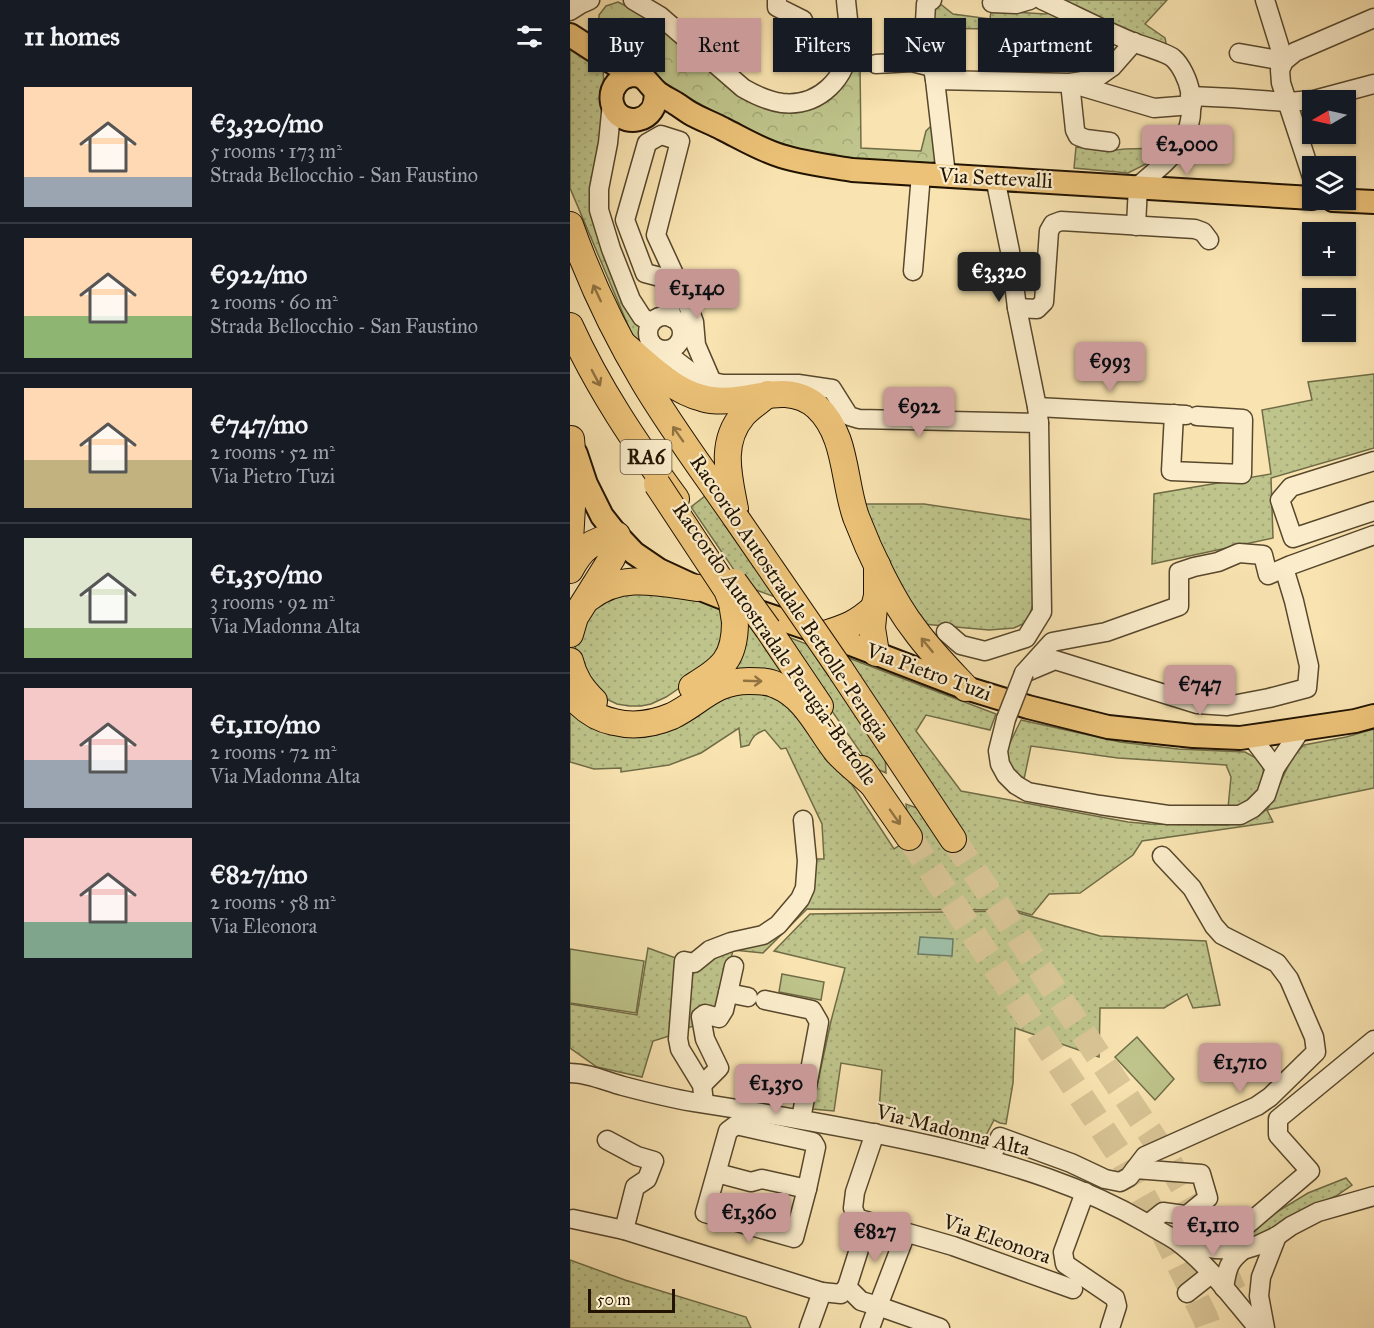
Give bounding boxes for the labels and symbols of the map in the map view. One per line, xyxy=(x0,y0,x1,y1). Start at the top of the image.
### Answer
north arrow xyxy=(1302,90,1356,144)
pin: €2,000 xyxy=(1138,125,1236,176)
street label: Via Settevalli xyxy=(937,162,1054,194)
pin: €3,320 xyxy=(950,252,1048,303)
pin: €1,140 xyxy=(648,269,746,320)
one-way arrow xyxy=(591,284,603,302)
pin: €993 xyxy=(1074,342,1146,393)
one-way arrow xyxy=(590,369,602,386)
pin: €922 xyxy=(883,387,955,438)
one-way arrow xyxy=(672,427,684,443)
road number: RA6 xyxy=(620,440,671,474)
street label: Raccordo Autostradale Bettolle-Perugia xyxy=(684,450,896,746)
street label: Raccordo Autostradale Perugia-Bettolle xyxy=(667,497,883,791)
street label: Via Pietro Tuzi xyxy=(862,637,995,707)
one-way arrow xyxy=(920,637,933,653)
pin: €747 xyxy=(1164,665,1236,716)
one-way arrow xyxy=(743,676,763,687)
one-way arrow xyxy=(889,808,901,825)
pin: €1,710 xyxy=(1191,1043,1289,1094)
pin: €1,350 xyxy=(727,1064,825,1115)
street label: Via Madonna Alta xyxy=(872,1098,1033,1162)
pin: €1,360 xyxy=(700,1193,798,1244)
pin: €1,110 xyxy=(1164,1206,1262,1257)
street label: Via Eleonora xyxy=(939,1208,1055,1270)
pin: €827 xyxy=(839,1212,911,1263)
scale bar xyxy=(588,1286,675,1314)

